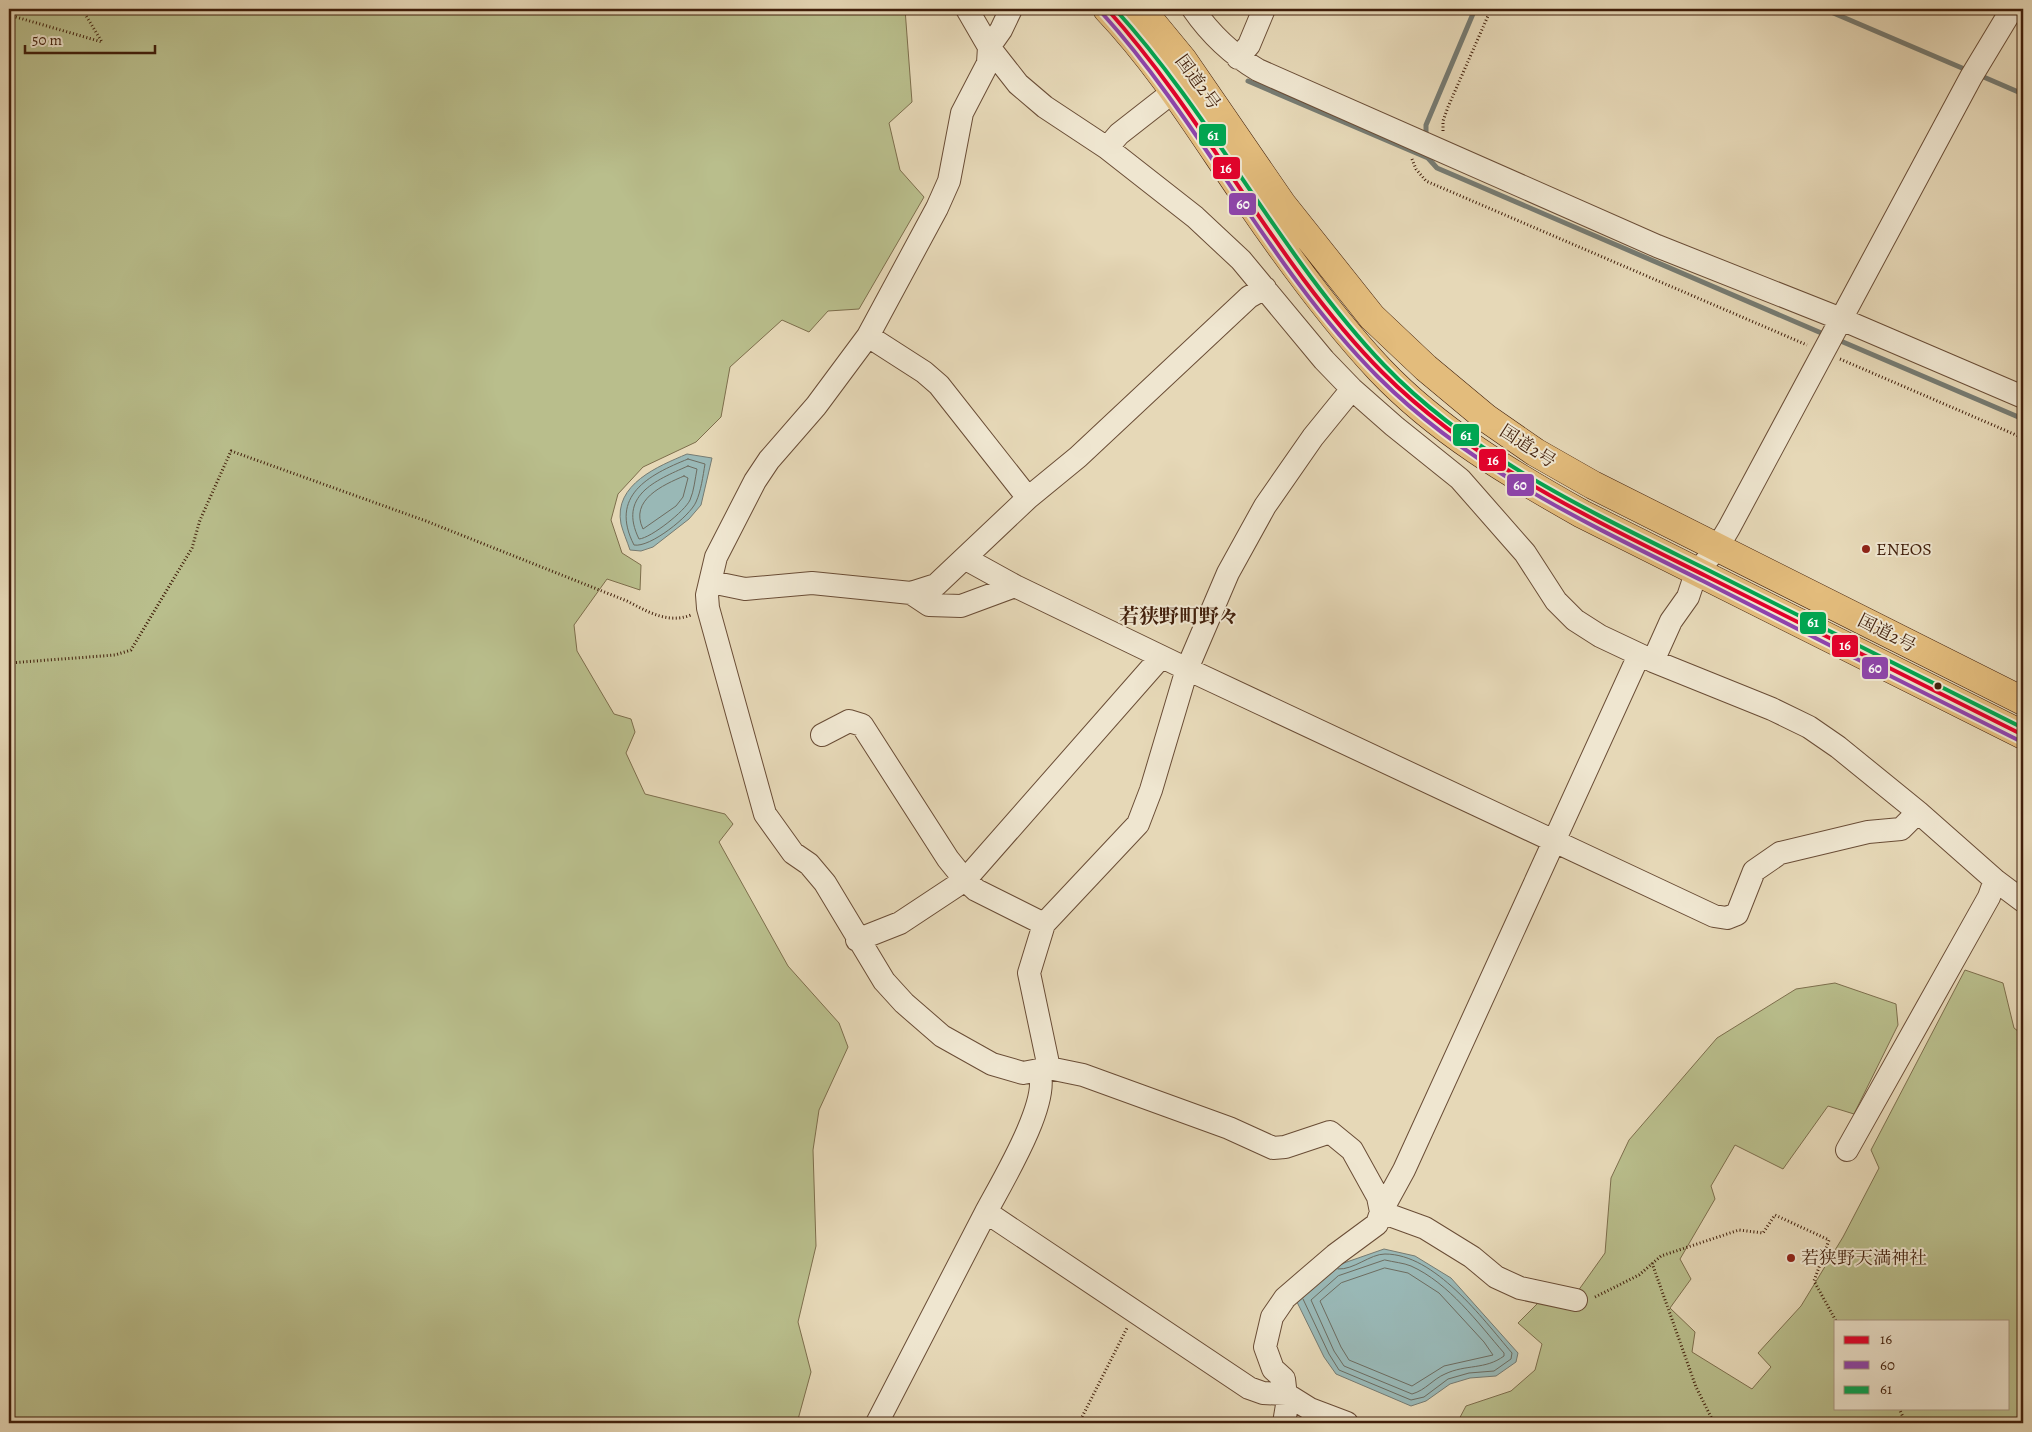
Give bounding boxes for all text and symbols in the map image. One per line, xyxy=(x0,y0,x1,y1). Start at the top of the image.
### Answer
scale bar xyxy=(25,22,155,54)
text: 50 m xyxy=(32,30,62,50)
street label: 国道2号 xyxy=(1170,50,1226,114)
line badge: 61 xyxy=(1198,123,1227,147)
text: 61 xyxy=(1207,126,1219,145)
line badge: 16 xyxy=(1212,156,1241,180)
text: 16 xyxy=(1220,159,1232,178)
line badge: 60 xyxy=(1228,192,1257,216)
text: 60 xyxy=(1236,195,1250,214)
street label: 国道2号 xyxy=(1495,419,1561,473)
line badge: 61 xyxy=(1452,423,1480,447)
text: 61 xyxy=(1460,426,1472,445)
line badge: 16 xyxy=(1478,448,1507,472)
text: 16 xyxy=(1487,451,1499,470)
line badge: 60 xyxy=(1506,473,1535,497)
text: 60 xyxy=(1513,476,1527,495)
place label: ENEOS xyxy=(1876,537,1932,561)
marker: ENEOS xyxy=(1860,543,1872,555)
district label: 若狭野町野々 xyxy=(1119,603,1239,630)
street label: 国道2号 xyxy=(1854,608,1920,658)
line badge: 61 xyxy=(1799,611,1827,635)
text: 61 xyxy=(1807,613,1819,632)
line badge: 16 xyxy=(1831,634,1859,658)
text: 16 xyxy=(1839,636,1851,655)
line badge: 60 xyxy=(1861,656,1889,680)
text: 60 xyxy=(1868,659,1882,678)
unlabelled marker xyxy=(1933,681,1943,691)
place label: 若狭野天満神社 xyxy=(1801,1246,1927,1270)
marker: 若狭野天満神社 xyxy=(1785,1252,1797,1264)
legend xyxy=(1834,1320,2010,1410)
text: 16 xyxy=(1880,1329,1892,1349)
text: 60 xyxy=(1880,1355,1895,1375)
text: 61 xyxy=(1880,1379,1892,1399)

